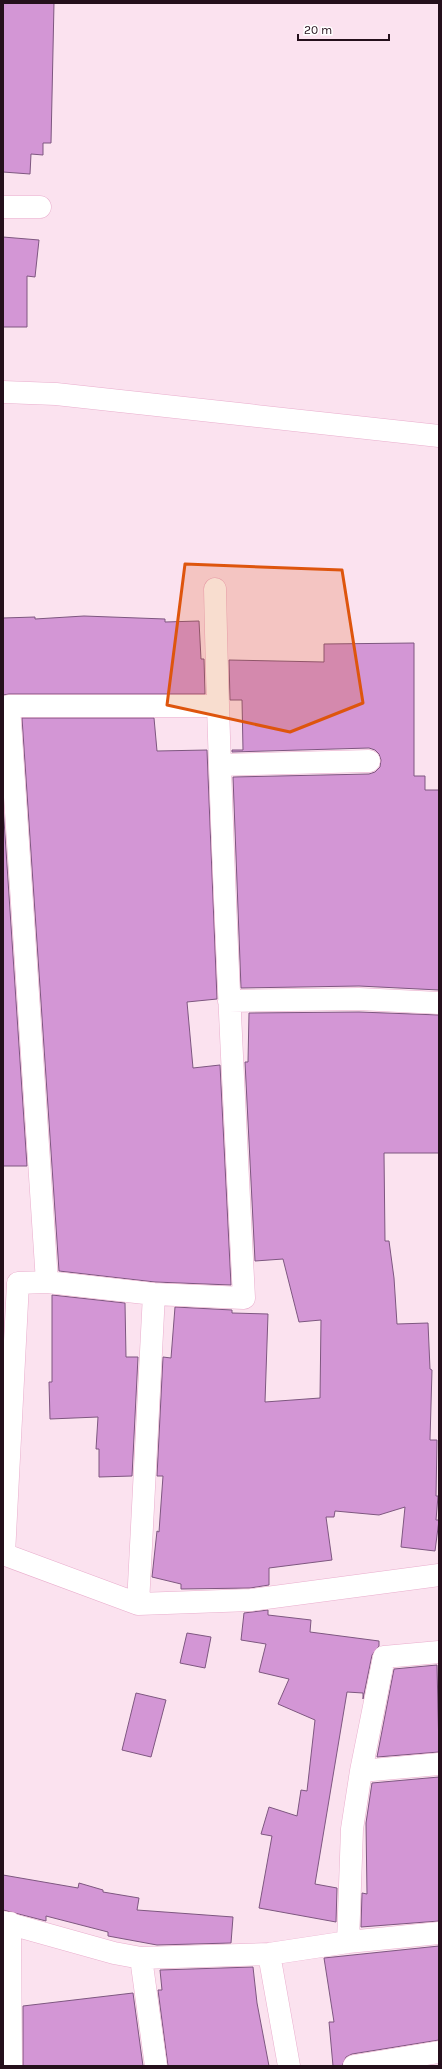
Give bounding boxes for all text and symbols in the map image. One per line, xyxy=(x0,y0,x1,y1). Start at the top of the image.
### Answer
scale bar xyxy=(298,16,389,42)
text: 20 m xyxy=(304,23,332,37)

